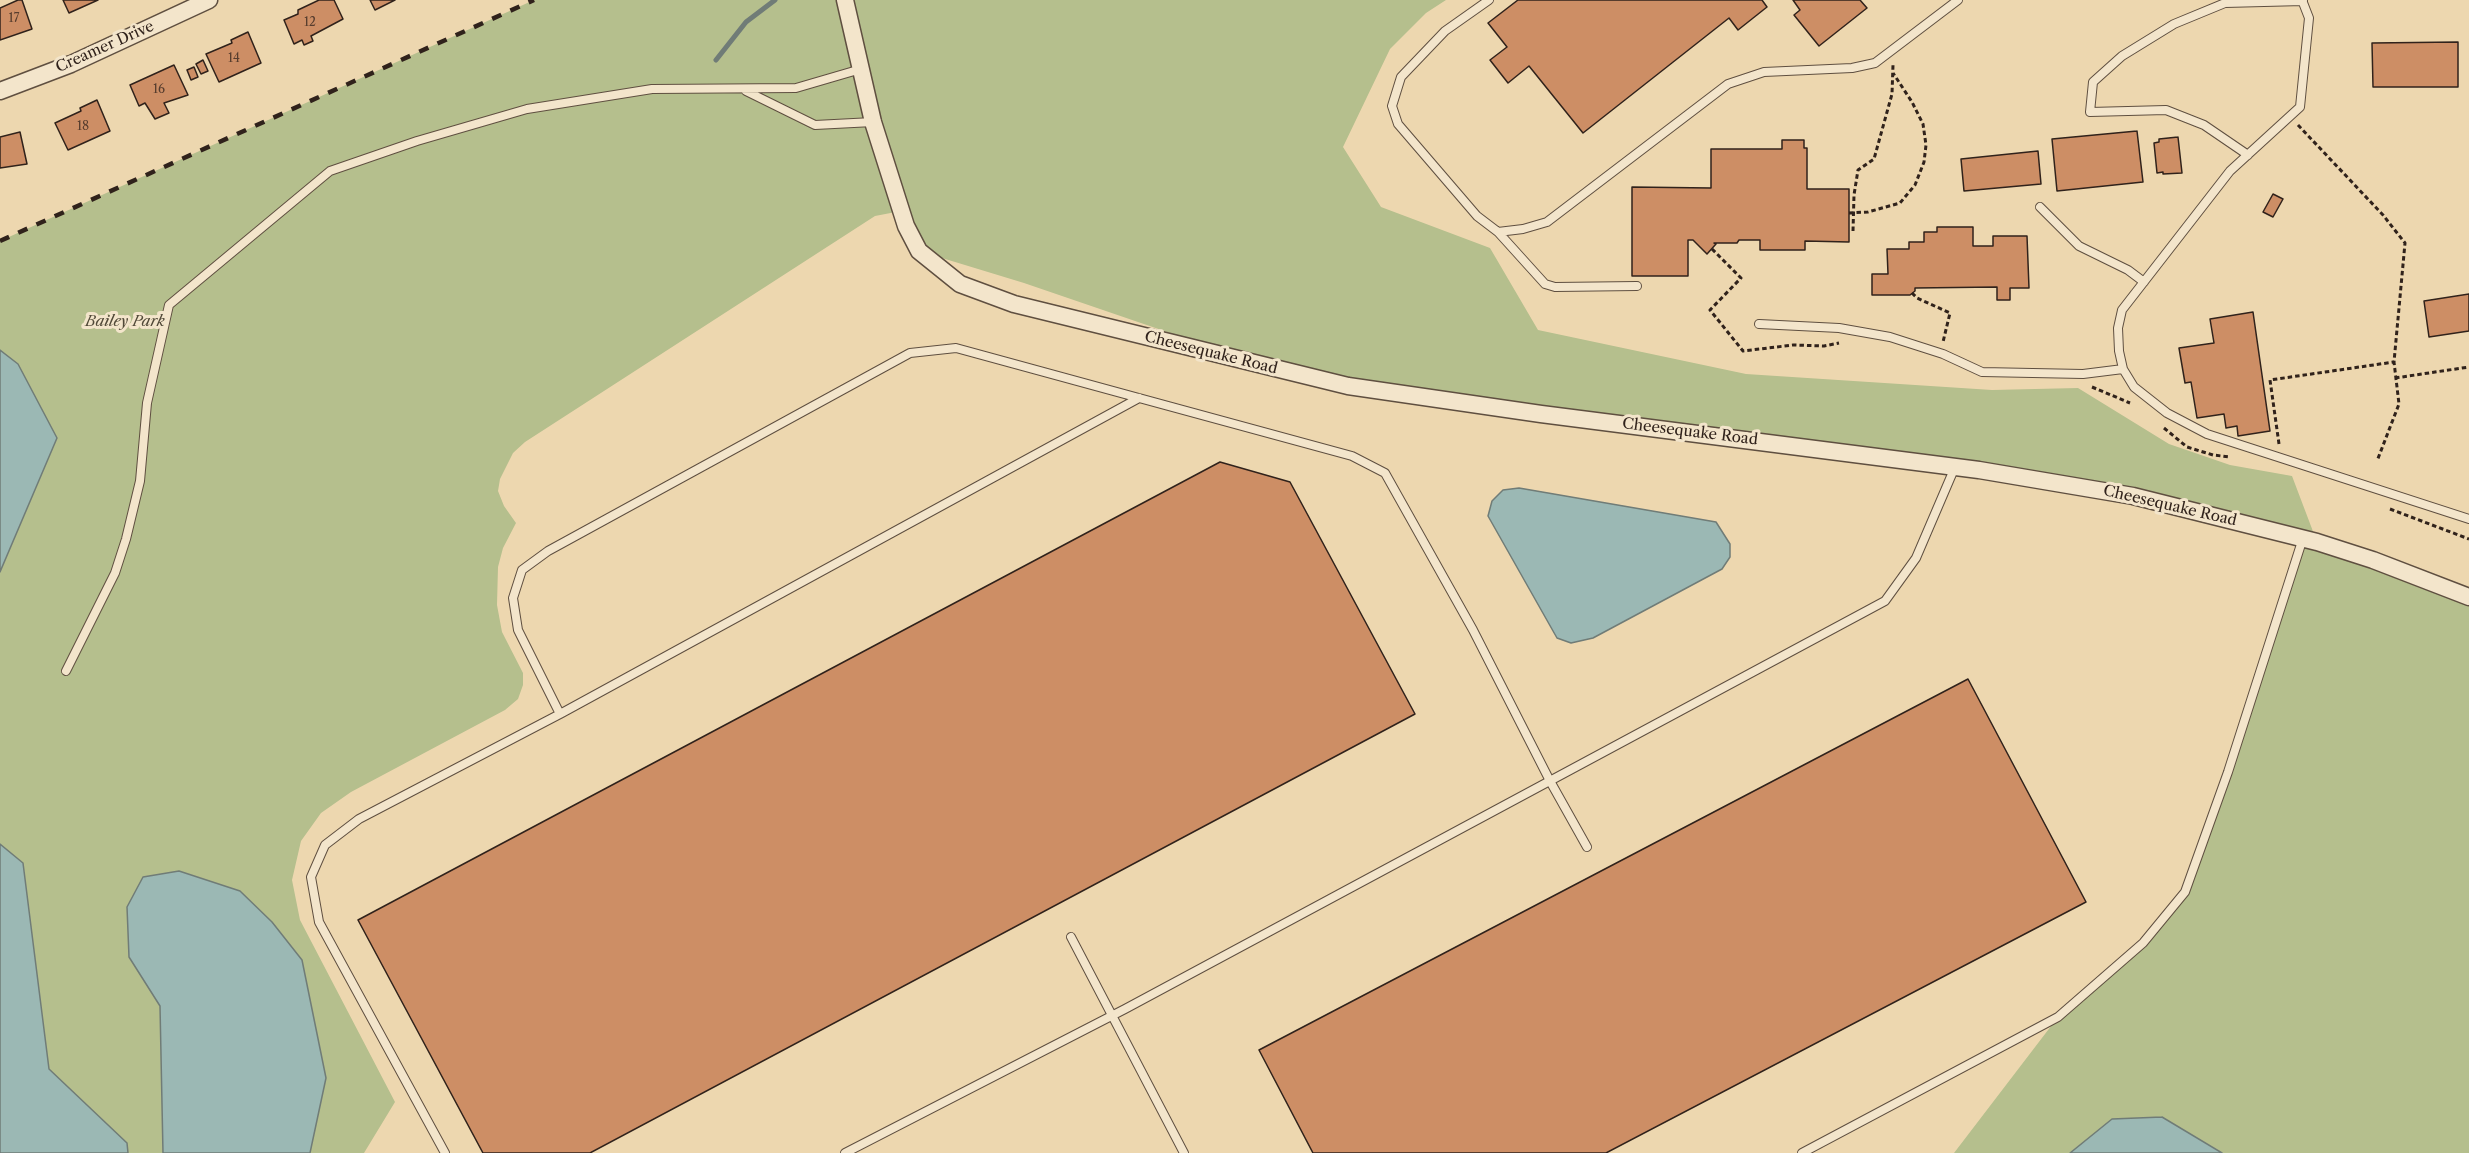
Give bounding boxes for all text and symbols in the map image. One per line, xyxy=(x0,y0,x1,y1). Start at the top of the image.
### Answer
house number: 17 xyxy=(9,12,19,26)
house number: 12 xyxy=(304,16,316,30)
street label: Creamer Drive xyxy=(53,17,157,77)
house number: 14 xyxy=(228,52,240,66)
house number: 16 xyxy=(153,83,165,97)
house number: 18 xyxy=(77,120,89,134)
park label: Bailey Park xyxy=(85,313,165,331)
street label: Cheesequake Road xyxy=(1143,328,1279,378)
street label: Cheesequake Road xyxy=(1621,415,1759,449)
street label: Cheesequake Road xyxy=(2101,482,2239,530)

